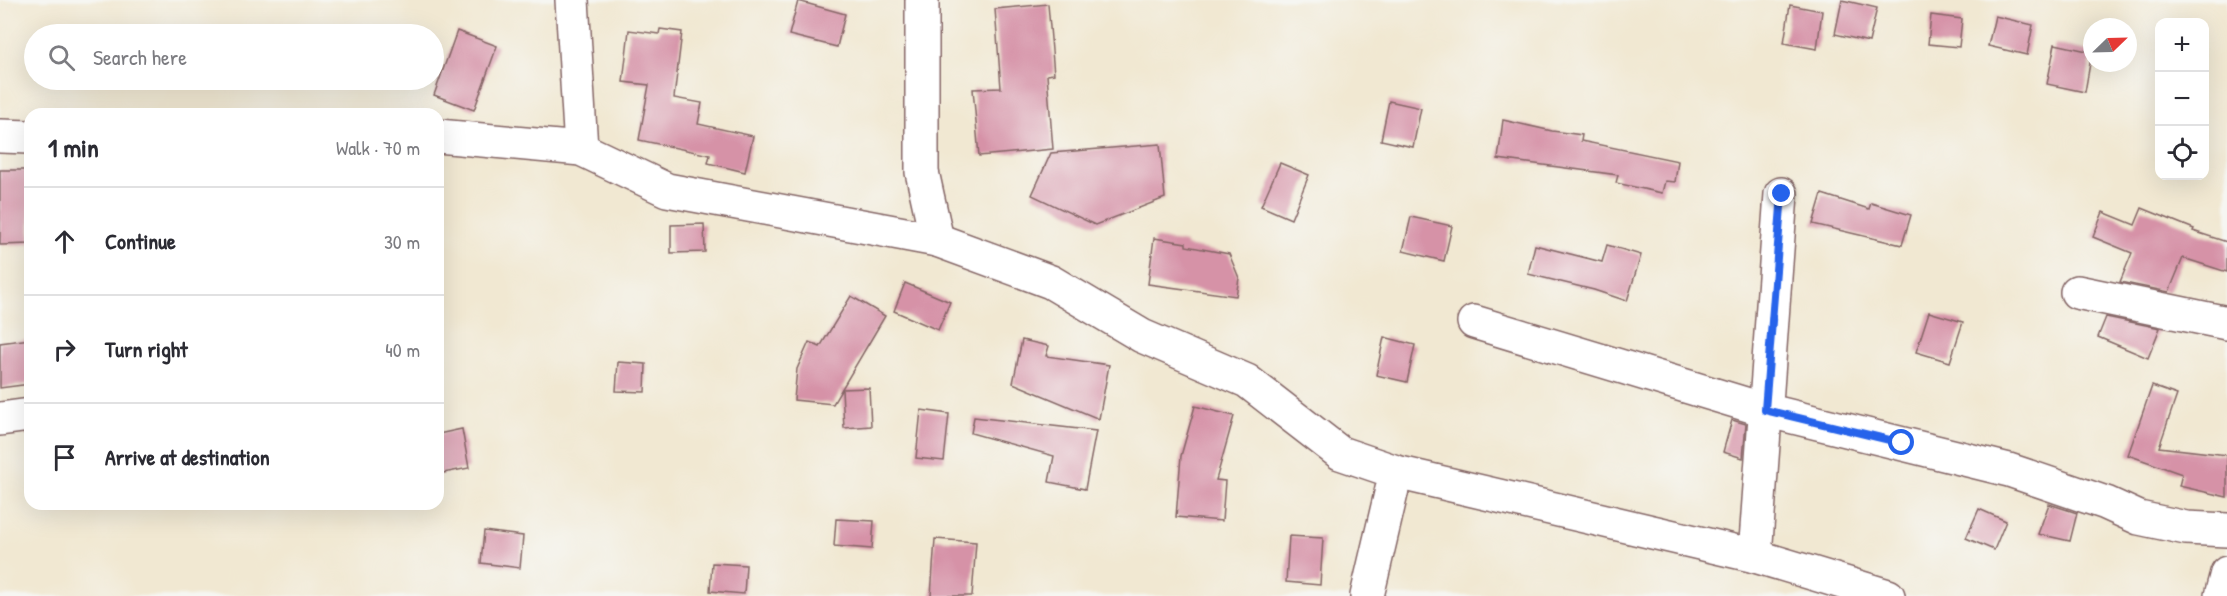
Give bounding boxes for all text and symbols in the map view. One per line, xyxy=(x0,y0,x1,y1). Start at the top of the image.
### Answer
north arrow xyxy=(2083,18,2137,72)
map controls xyxy=(2155,18,2209,180)
button: + xyxy=(2155,18,2209,72)
search box xyxy=(24,24,444,90)
icon: search xyxy=(45,41,78,74)
text: Search here xyxy=(93,42,187,72)
button: − xyxy=(2155,72,2209,126)
button: locate xyxy=(2155,126,2209,180)
text: 1 min xyxy=(48,130,99,165)
text: Walk · 70 m xyxy=(336,134,420,161)
route end xyxy=(1768,180,1794,206)
icon: ahead xyxy=(48,225,81,258)
text: Continue xyxy=(105,226,176,256)
text: 30 m xyxy=(384,228,420,255)
icon: right xyxy=(48,333,81,366)
text: Turn right xyxy=(105,334,188,364)
text: 40 m xyxy=(385,336,420,363)
route start xyxy=(1888,429,1914,455)
icon: arrive xyxy=(48,441,81,474)
text: Arrive at destination xyxy=(105,442,270,472)

